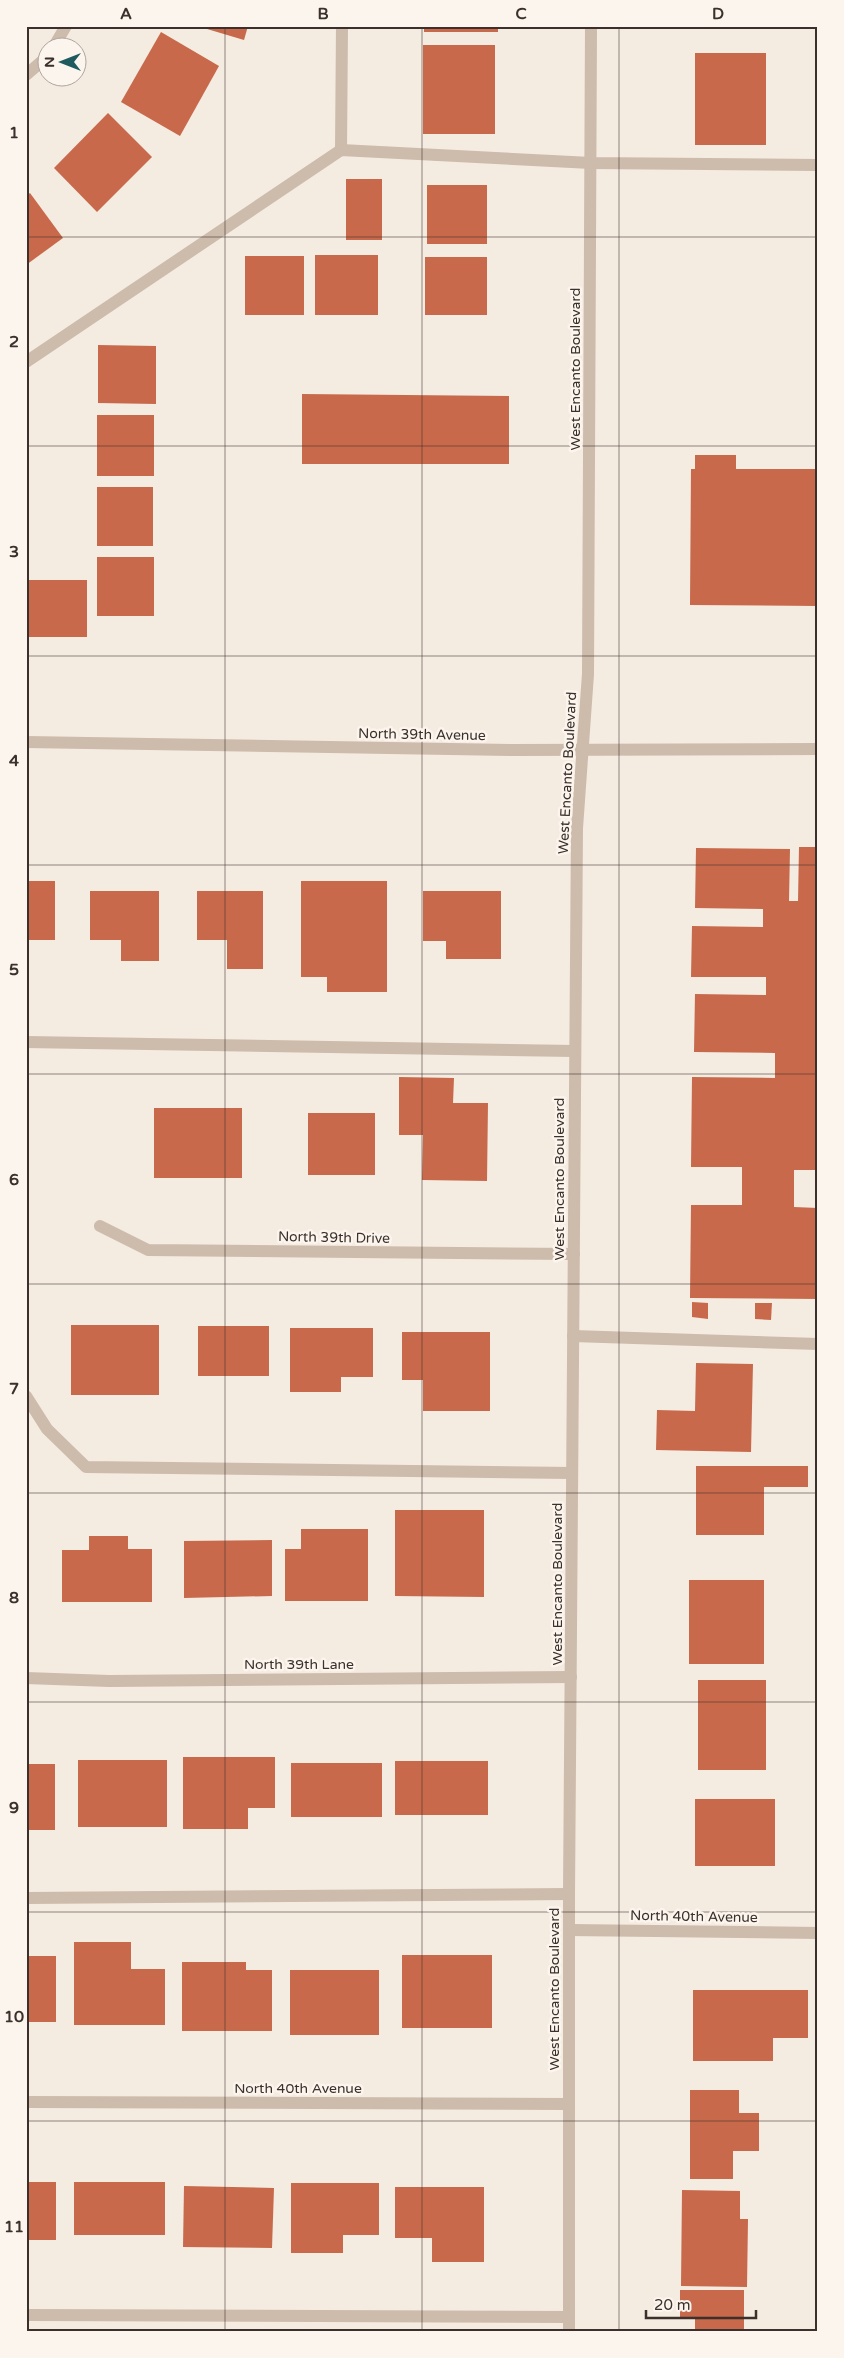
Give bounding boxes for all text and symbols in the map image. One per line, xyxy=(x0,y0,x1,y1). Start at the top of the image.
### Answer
text: A xyxy=(120,4,132,24)
text: B xyxy=(317,4,329,24)
text: C xyxy=(515,4,527,24)
text: D xyxy=(712,4,724,24)
north arrow xyxy=(38,38,88,88)
text: N xyxy=(41,56,58,68)
text: 1 xyxy=(9,123,19,143)
street label: West Encanto Boulevard xyxy=(567,288,584,450)
text: 2 xyxy=(9,332,19,352)
text: 3 xyxy=(9,542,19,562)
street label: West Encanto Boulevard xyxy=(555,691,580,855)
street label: North 39th Avenue xyxy=(358,725,486,744)
text: 4 xyxy=(9,751,19,771)
text: 5 xyxy=(9,960,19,980)
street label: West Encanto Boulevard xyxy=(551,1098,568,1260)
text: 6 xyxy=(9,1170,19,1190)
street label: North 39th Drive xyxy=(278,1228,390,1247)
text: 7 xyxy=(9,1379,19,1399)
street label: West Encanto Boulevard xyxy=(549,1503,566,1665)
text: 8 xyxy=(9,1588,19,1608)
street label: North 39th Lane xyxy=(244,1656,354,1673)
text: 9 xyxy=(9,1798,19,1818)
street label: North 40th Avenue xyxy=(630,1907,758,1926)
street label: West Encanto Boulevard xyxy=(546,1908,563,2070)
text: 10 xyxy=(4,2007,24,2027)
street label: North 40th Avenue xyxy=(234,2080,362,2097)
text: 11 xyxy=(4,2217,24,2237)
scale bar xyxy=(646,2288,756,2320)
text: 20 m xyxy=(654,2296,691,2314)

